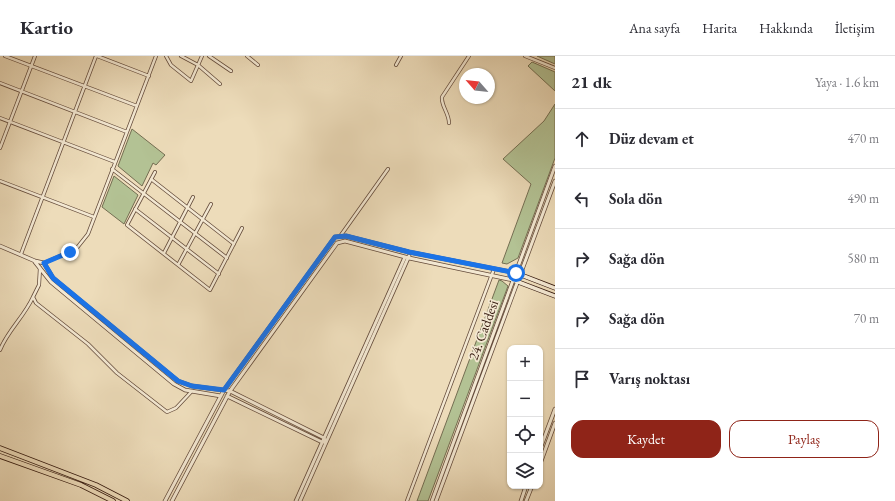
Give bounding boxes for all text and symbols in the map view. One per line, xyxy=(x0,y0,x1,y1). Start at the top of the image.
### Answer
text: Kartio xyxy=(20,15,73,40)
text: Ana sayfa xyxy=(629,19,680,37)
text: Harita xyxy=(702,19,737,37)
text: Hakkında xyxy=(759,19,813,37)
text: İletişim xyxy=(835,19,875,37)
north arrow xyxy=(459,68,495,104)
text: 21 dk xyxy=(571,71,612,93)
text: Yaya · 1.6 km xyxy=(815,74,879,91)
icon: ahead xyxy=(571,128,593,150)
text: Düz devam et xyxy=(609,129,694,148)
text: 470 m xyxy=(848,130,879,147)
icon: left xyxy=(571,188,593,210)
text: Sola dön xyxy=(609,189,662,208)
text: 490 m xyxy=(848,190,879,207)
route end xyxy=(61,243,79,261)
icon: right xyxy=(571,248,593,270)
text: Sağa dön xyxy=(609,249,665,268)
text: 580 m xyxy=(848,250,879,267)
route start xyxy=(507,264,525,282)
street label: 24. Caddesi xyxy=(464,297,502,362)
icon: right xyxy=(571,308,593,330)
text: Sağa dön xyxy=(609,309,665,328)
text: 70 m xyxy=(854,310,879,327)
map controls xyxy=(507,345,543,489)
button: + xyxy=(507,345,543,381)
icon: arrive xyxy=(571,368,593,390)
text: Varış noktası xyxy=(609,369,690,388)
button: − xyxy=(507,381,543,417)
button: locate xyxy=(507,417,543,453)
button: Kaydet xyxy=(571,420,721,458)
button: Paylaş xyxy=(729,420,879,458)
button: layers xyxy=(507,453,543,489)

